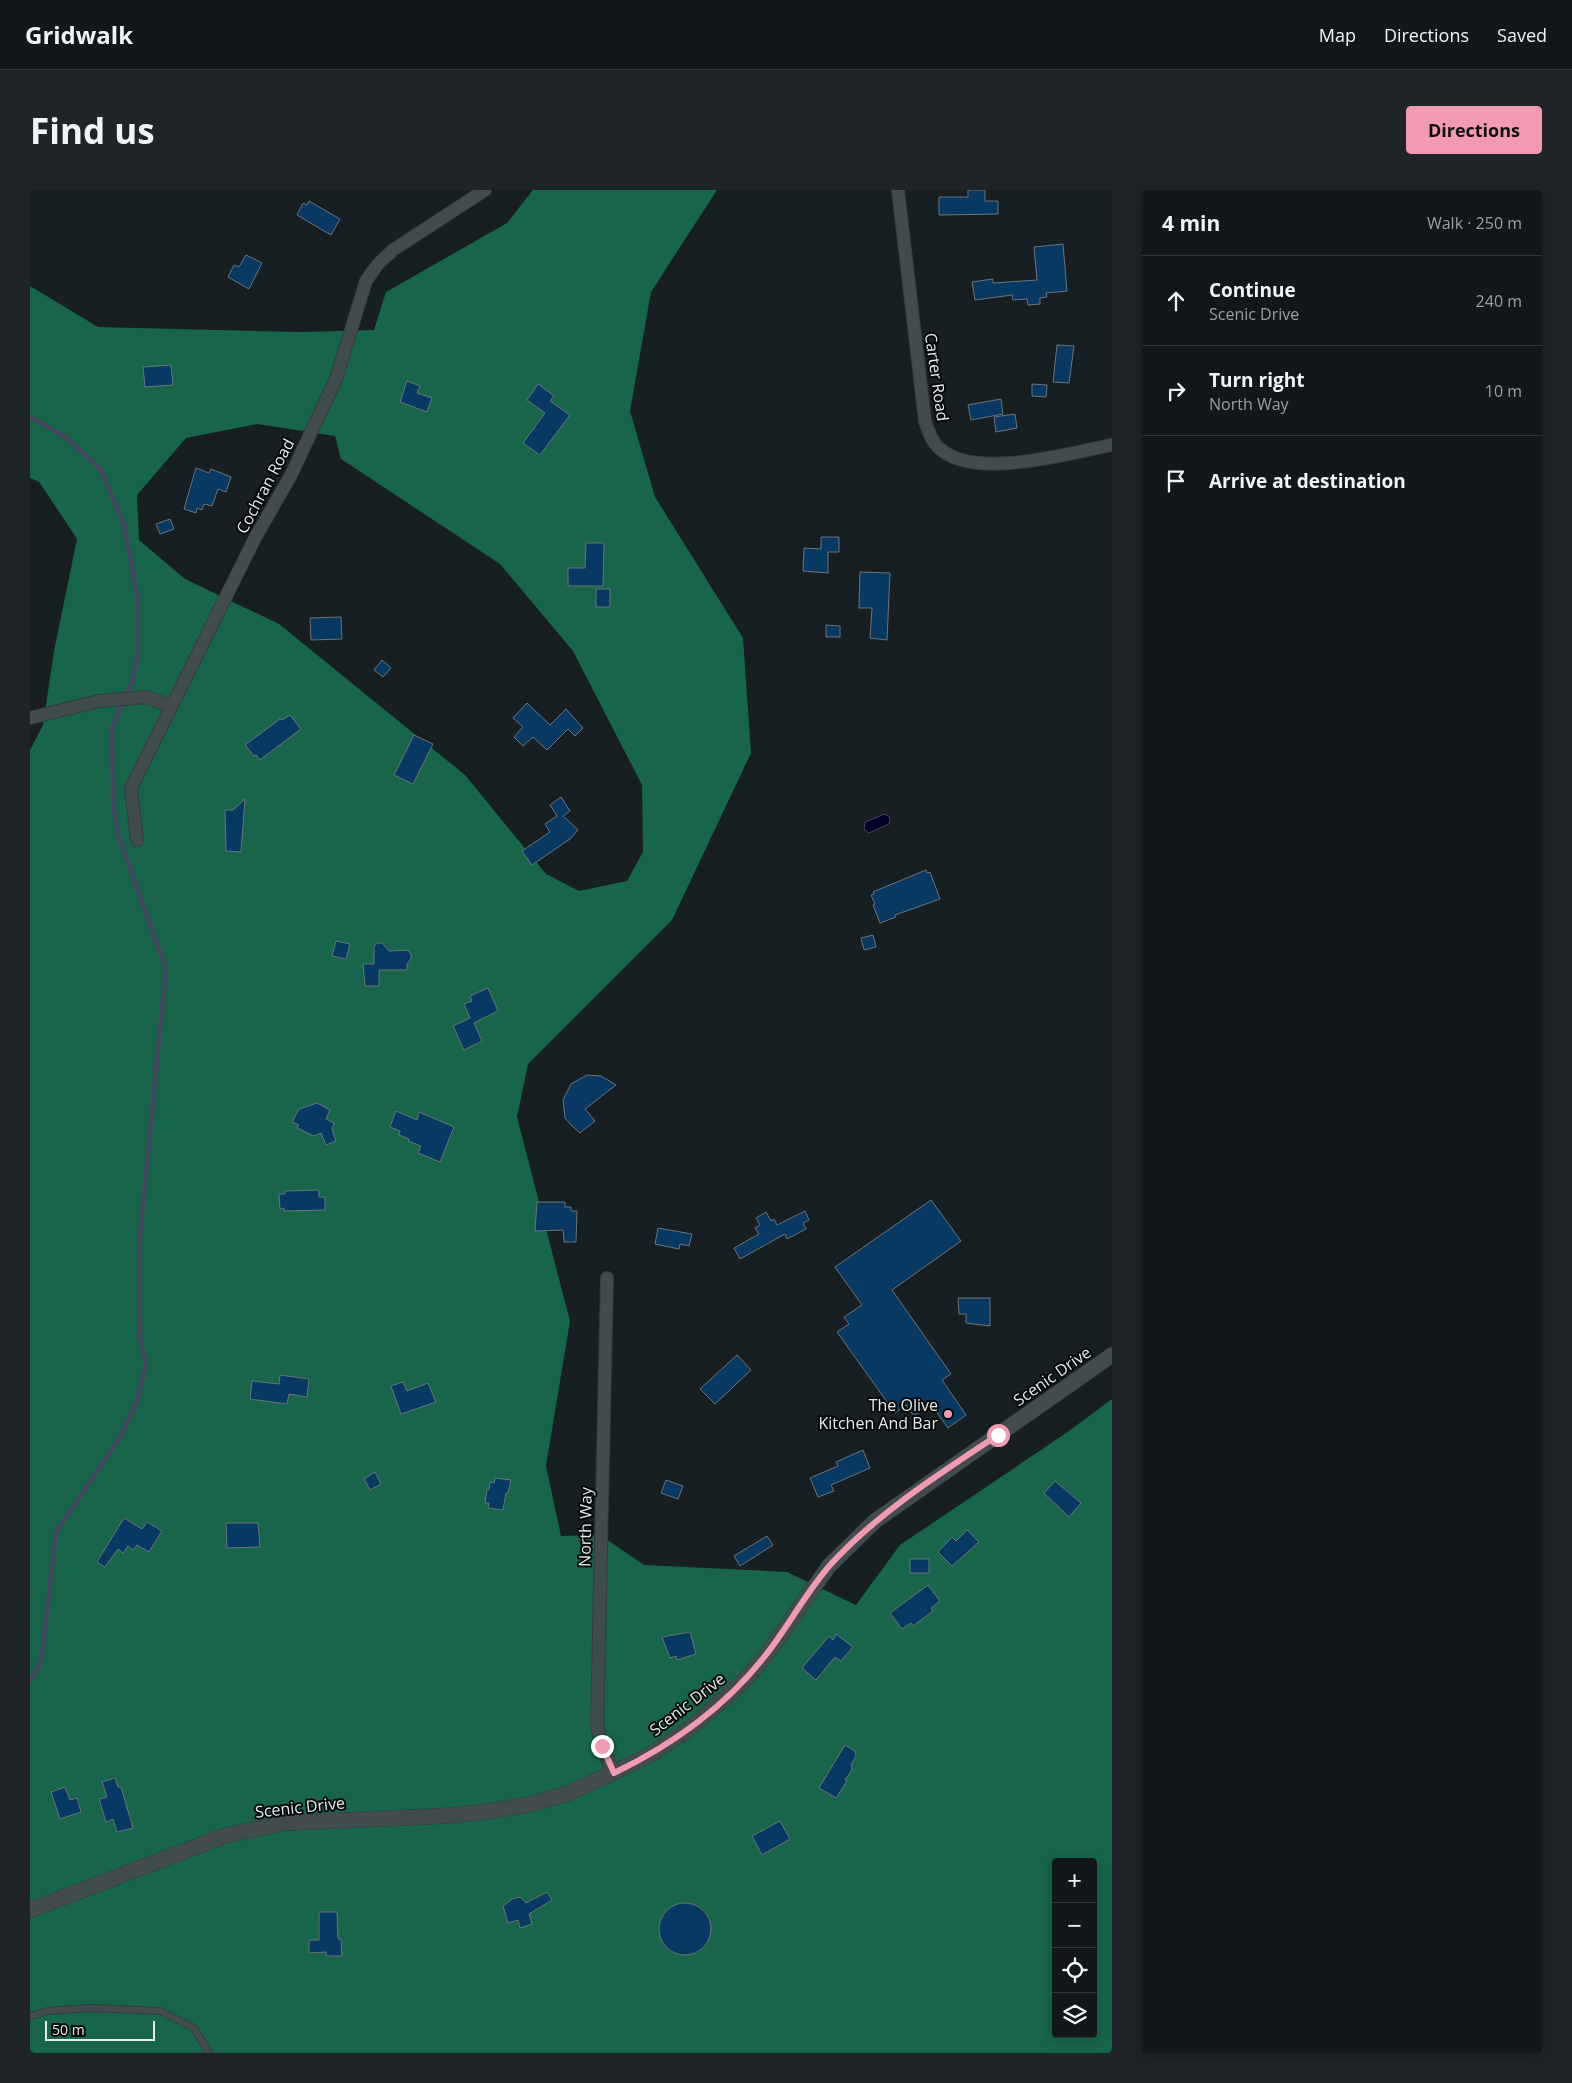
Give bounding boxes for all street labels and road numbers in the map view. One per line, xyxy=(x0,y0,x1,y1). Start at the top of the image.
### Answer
street label: Carter Road xyxy=(920,331,954,423)
street label: Cochran Road xyxy=(231,435,299,537)
street label: Scenic Drive xyxy=(1009,1341,1095,1411)
street label: North Way xyxy=(573,1486,597,1567)
street label: Scenic Drive xyxy=(645,1668,729,1740)
street label: Scenic Drive xyxy=(254,1791,346,1823)

